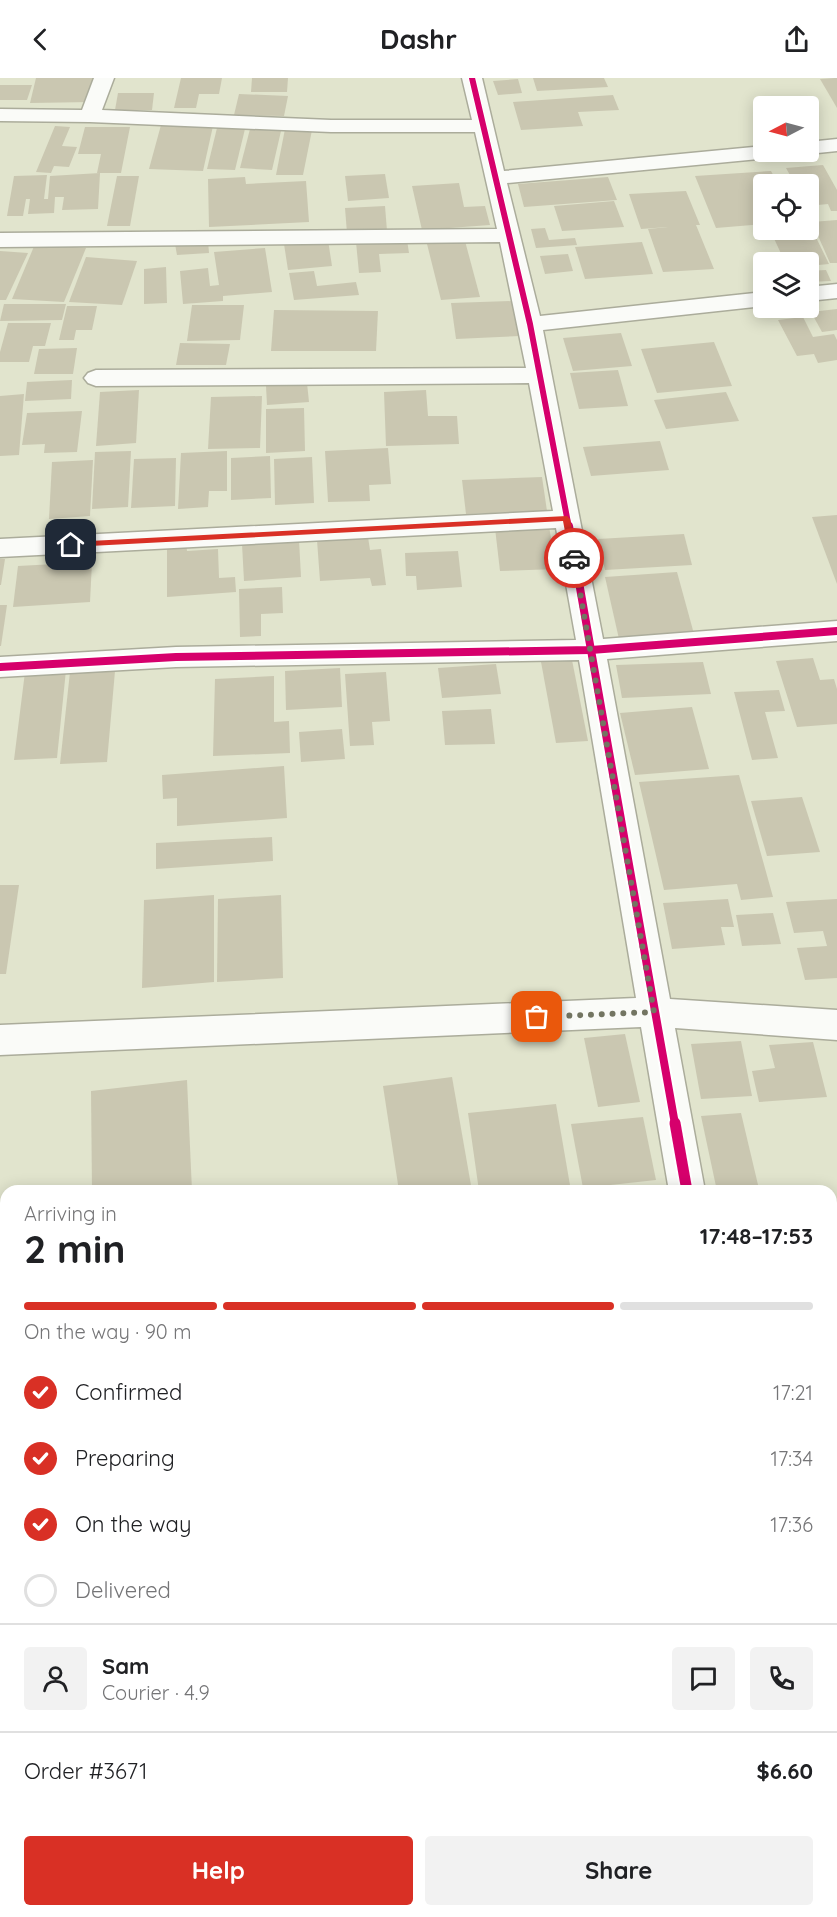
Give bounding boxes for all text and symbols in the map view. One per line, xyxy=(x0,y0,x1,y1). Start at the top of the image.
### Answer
text: Dashr xyxy=(380,22,457,56)
icon: back xyxy=(24,23,57,56)
icon: share xyxy=(780,23,813,56)
north arrow xyxy=(753,96,819,162)
map controls xyxy=(753,96,819,318)
button: locate xyxy=(753,174,819,240)
button: layers xyxy=(753,252,819,318)
pin xyxy=(45,519,96,570)
icon: home xyxy=(54,528,87,561)
courier xyxy=(544,528,604,588)
icon: car xyxy=(558,542,591,575)
pin xyxy=(511,991,562,1042)
icon: bag xyxy=(520,1000,553,1033)
text: Arriving in xyxy=(24,1201,117,1226)
text: 17:48–17:53 xyxy=(700,1222,813,1250)
text: 2 min xyxy=(24,1224,126,1273)
text: On the way · 90 m xyxy=(24,1319,191,1344)
icon: check xyxy=(24,1376,57,1409)
text: Confirmed xyxy=(75,1378,182,1406)
text: 17:21 xyxy=(773,1380,813,1405)
icon: check xyxy=(24,1442,57,1475)
text: Preparing xyxy=(75,1444,175,1472)
text: 17:34 xyxy=(771,1446,813,1471)
icon: check xyxy=(24,1508,57,1541)
text: On the way xyxy=(75,1510,191,1538)
text: 17:36 xyxy=(770,1512,813,1537)
text: Delivered xyxy=(75,1576,171,1604)
button: person xyxy=(24,1647,87,1710)
button: chat xyxy=(672,1647,735,1710)
button: phone xyxy=(750,1647,813,1710)
text: Sam xyxy=(102,1652,149,1680)
text: Courier · 4.9 xyxy=(102,1680,210,1705)
text: Order #3671 xyxy=(24,1757,147,1785)
text: $6.60 xyxy=(757,1757,813,1785)
button: Help xyxy=(24,1836,413,1905)
button: Share xyxy=(425,1836,813,1905)

